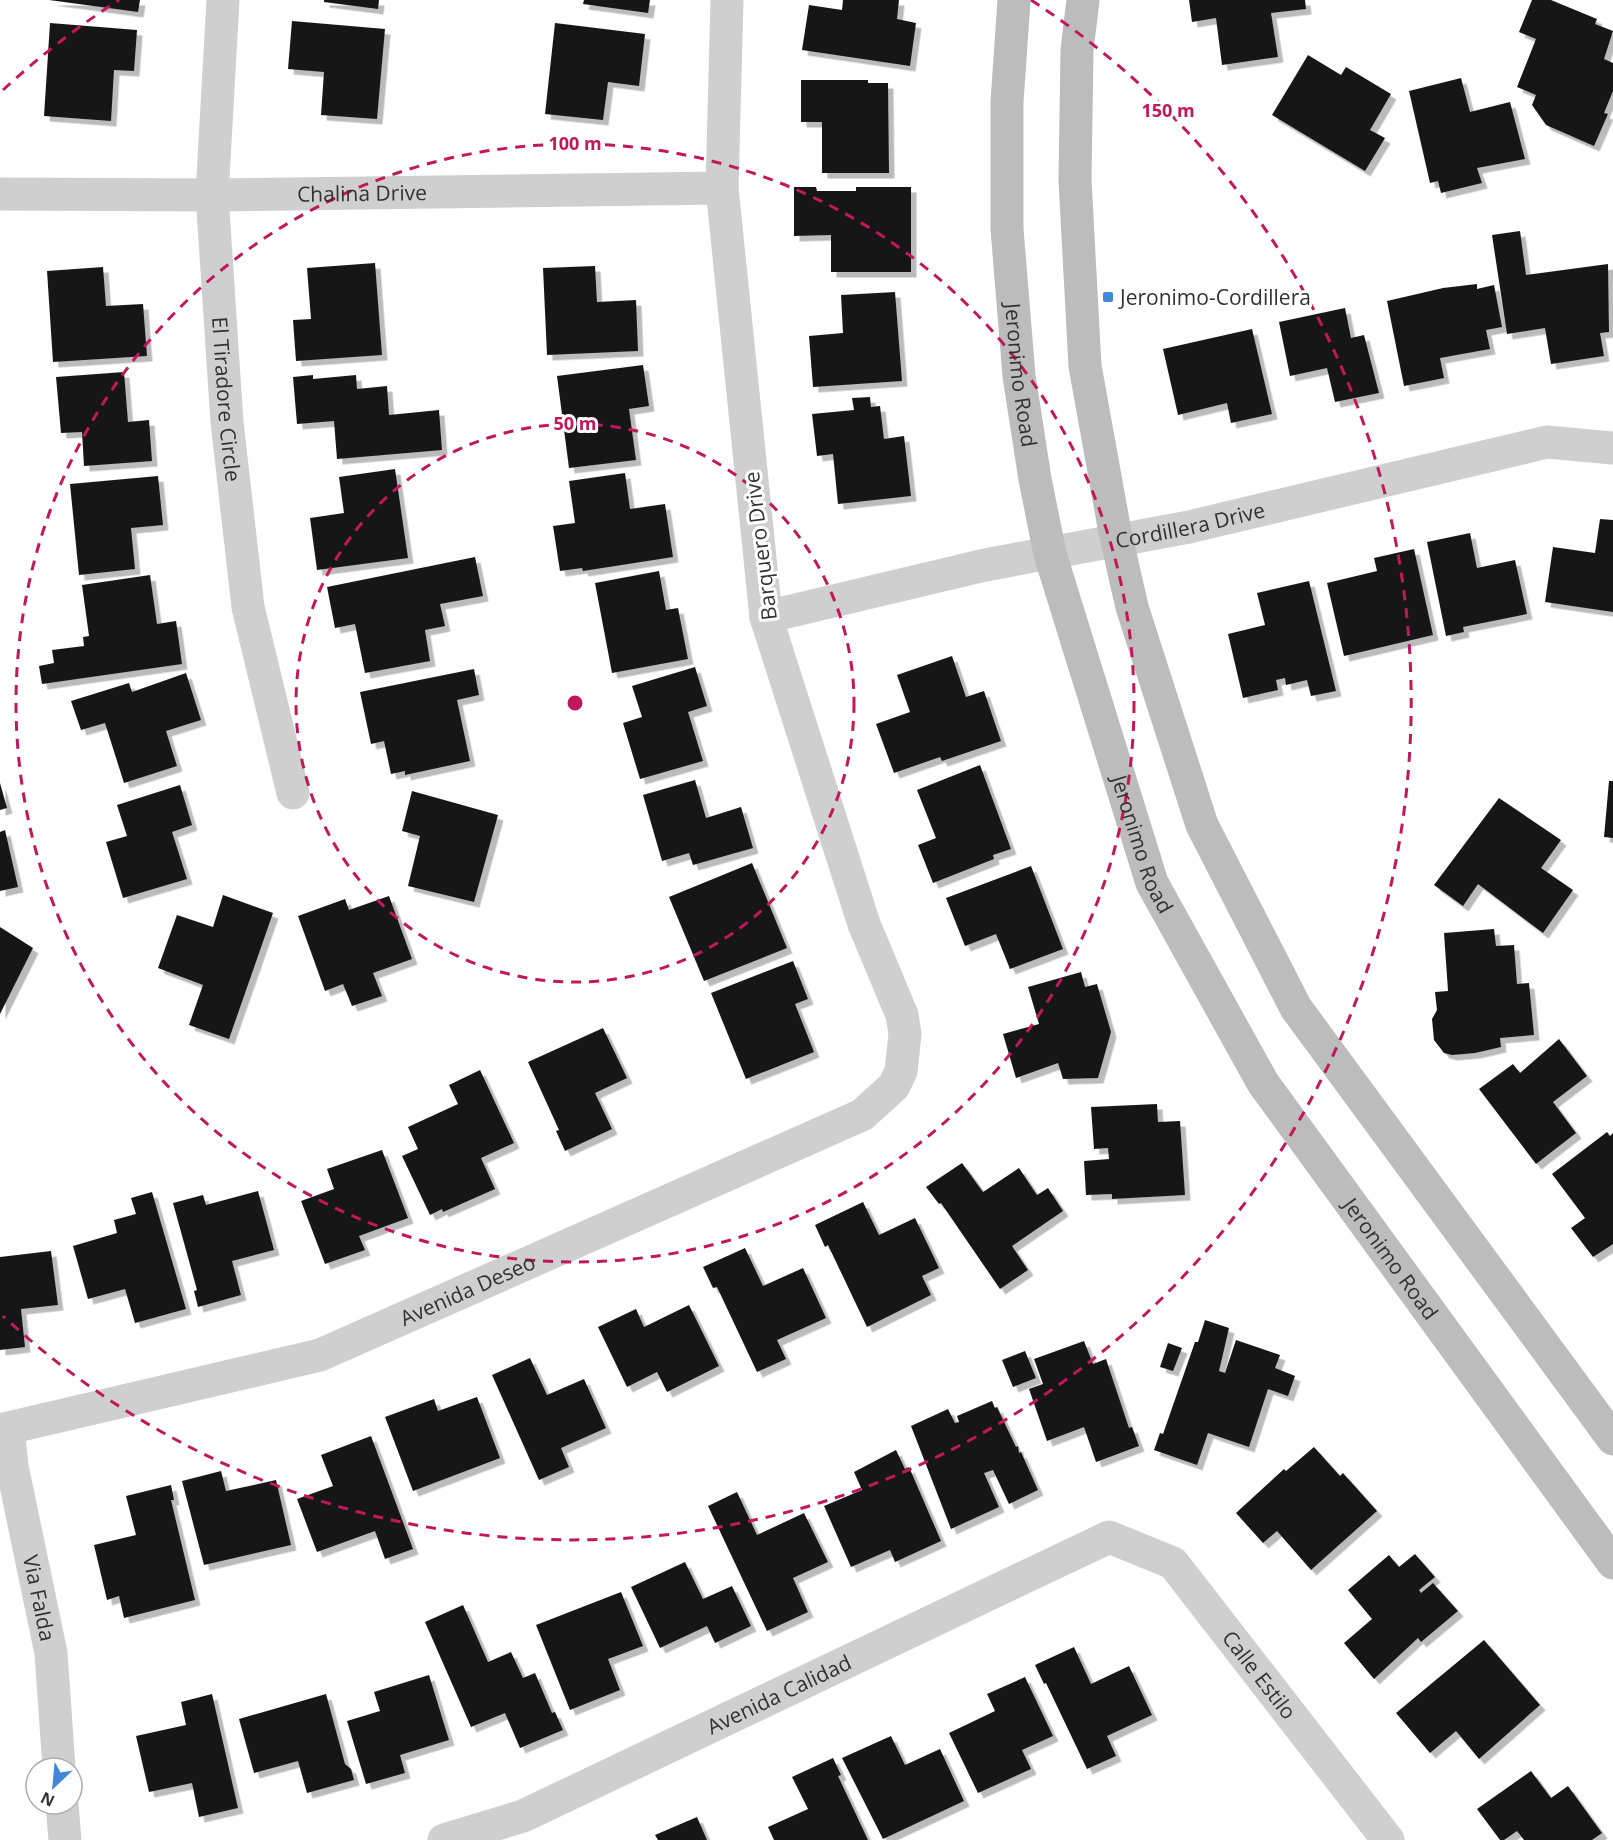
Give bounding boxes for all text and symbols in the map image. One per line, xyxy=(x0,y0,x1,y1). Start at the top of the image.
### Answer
text: 150 m xyxy=(1141,98,1195,122)
text: 100 m xyxy=(548,131,602,155)
street label: Chalina Drive xyxy=(297,178,427,208)
place label: Jeronimo-Cordillera xyxy=(1118,283,1311,311)
marker: Jeronimo-Cordillera xyxy=(1101,290,1115,304)
street label: Jeronimo Road xyxy=(999,300,1044,449)
street label: El Tiradore Circle xyxy=(206,316,248,483)
text: 50 m xyxy=(554,411,596,435)
street label: Barquero Drive xyxy=(737,470,783,622)
street label: Cordillera Drive xyxy=(1113,495,1268,554)
centre of rings xyxy=(565,693,585,713)
street label: Jeronimo Road xyxy=(1105,770,1180,918)
street label: Jeronimo Road xyxy=(1336,1190,1445,1325)
street label: Avenida Deseo xyxy=(395,1247,540,1332)
street label: Via Falda xyxy=(17,1552,62,1644)
street label: Calle Estilo xyxy=(1216,1624,1303,1725)
street label: Avenida Calidad xyxy=(702,1648,856,1740)
north arrow xyxy=(24,1756,84,1816)
text: N xyxy=(37,1787,58,1812)

